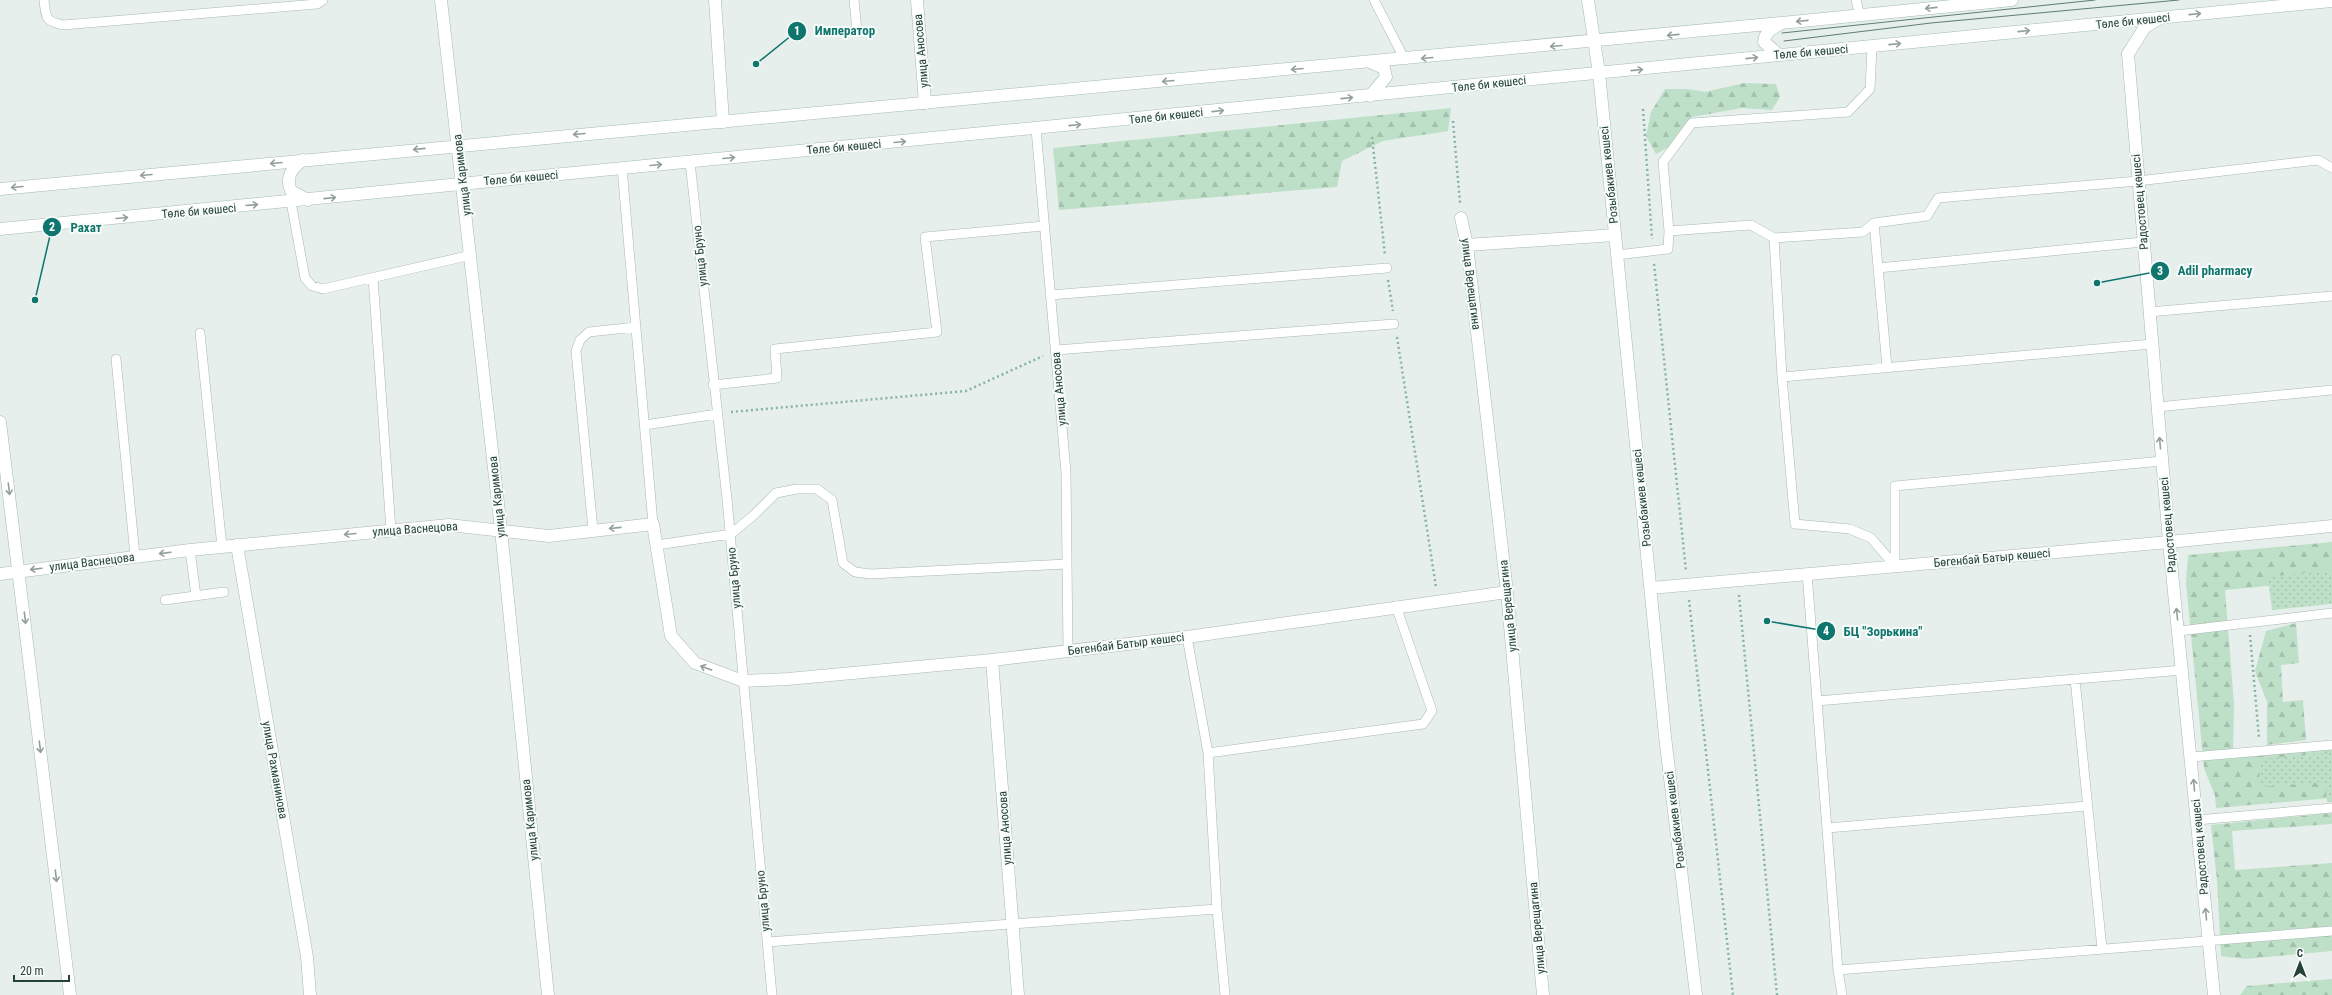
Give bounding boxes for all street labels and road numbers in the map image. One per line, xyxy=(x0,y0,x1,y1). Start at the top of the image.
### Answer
street label: Төле би көшесі xyxy=(2095,10,2171,32)
street label: улица Аносова xyxy=(911,13,931,89)
street label: Төле би көшесі xyxy=(1773,42,1849,62)
street label: Төле би көшесі xyxy=(1451,73,1527,95)
street label: Төле би көшесі xyxy=(1128,105,1204,127)
street label: Розыбакиев көшесі xyxy=(1597,126,1621,224)
street label: улица Каримова xyxy=(450,133,474,216)
street label: Төле би көшесі xyxy=(806,137,882,157)
street label: Радостовец көшесі xyxy=(2129,154,2151,250)
street label: Төле би көшесі xyxy=(483,168,559,188)
street label: Төле би көшесі xyxy=(161,201,237,221)
street label: улица Бруно xyxy=(690,225,710,287)
street label: улица Верещагина xyxy=(1458,237,1484,331)
street label: улица Аносова xyxy=(1049,351,1069,427)
street label: Розыбакиев көшесі xyxy=(1630,449,1654,547)
street label: улица Каримова xyxy=(486,455,508,538)
street label: Радостовец көшесі xyxy=(2157,477,2179,573)
street label: улица Васнецова xyxy=(372,519,458,539)
street label: Бөгенбай Батыр көшесі xyxy=(1933,546,2051,570)
street label: улица Бруно xyxy=(724,547,744,609)
street label: улица Васнецова xyxy=(49,550,136,574)
street label: улица Верещагина xyxy=(1496,559,1520,653)
street label: Бөгенбай Батыр көшесі xyxy=(1067,630,1185,658)
street label: улица Рахманинова xyxy=(260,720,291,820)
street label: Розыбакиев көшесі xyxy=(1662,771,1688,869)
street label: улица Каримова xyxy=(519,778,541,861)
street label: улица Аносова xyxy=(995,790,1015,865)
street label: Радостовец көшесі xyxy=(2189,799,2211,895)
street label: улица Бруно xyxy=(753,870,773,932)
street label: улица Верещагина xyxy=(1526,881,1548,975)

